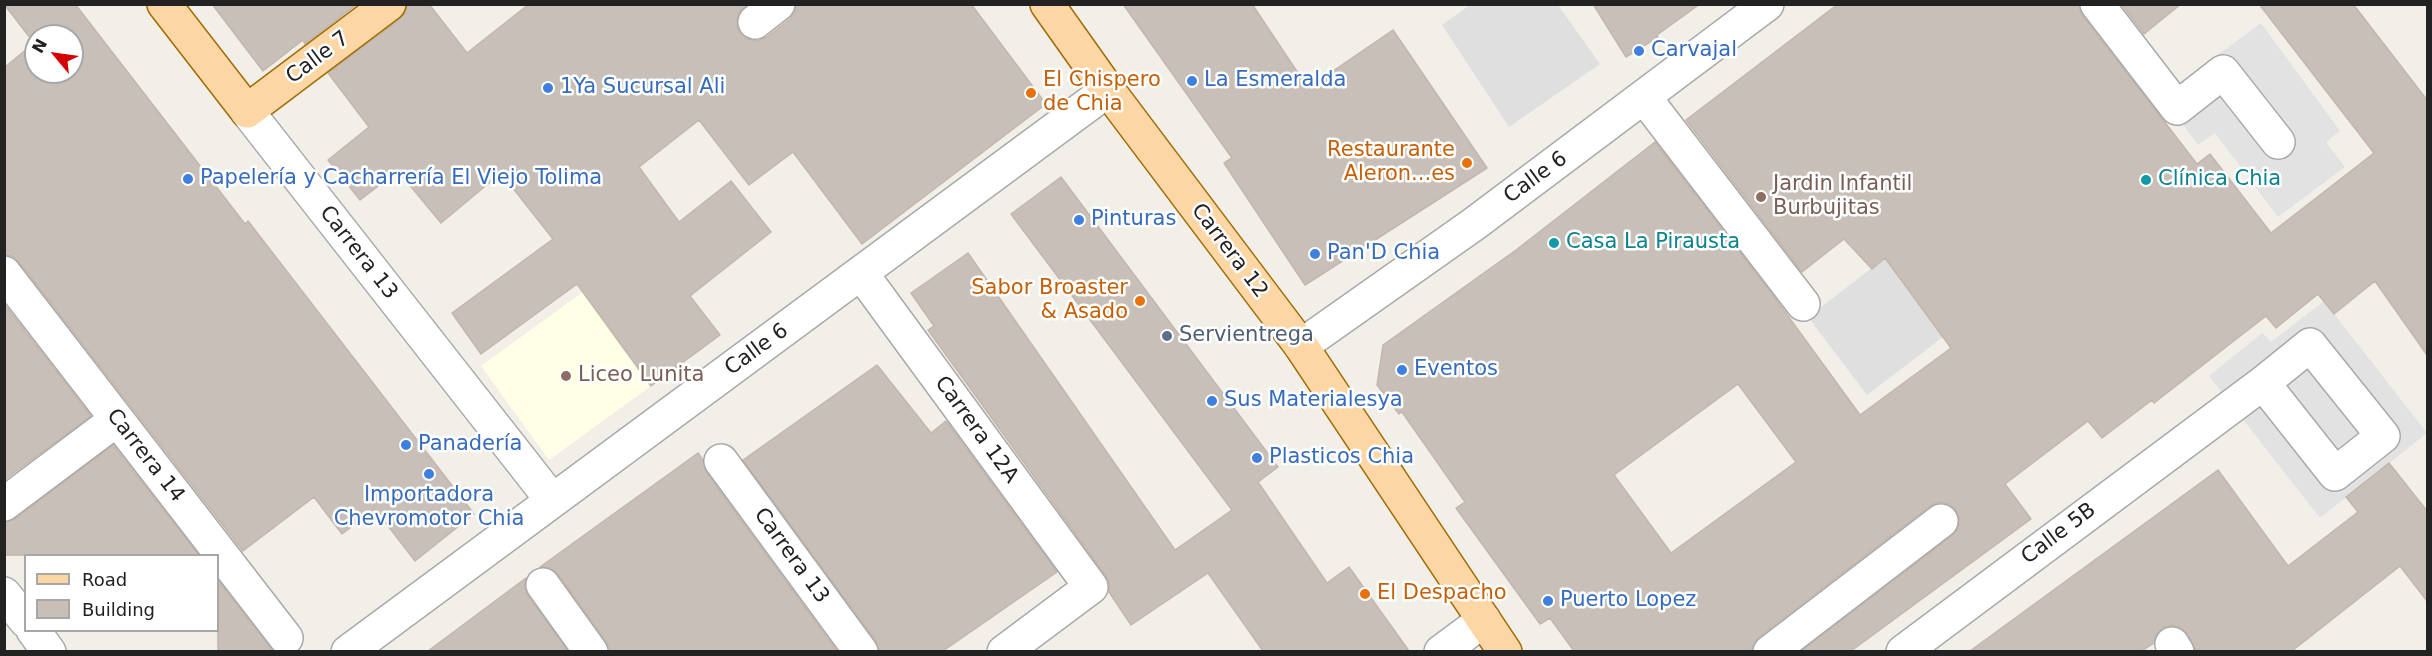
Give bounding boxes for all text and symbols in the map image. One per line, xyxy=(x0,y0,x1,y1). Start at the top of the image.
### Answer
north arrow xyxy=(24,24,84,84)
street label: Calle 7 xyxy=(282,26,354,90)
text: N xyxy=(28,36,51,56)
place label: Carvajal xyxy=(1651,38,1737,64)
marker: Carvajal xyxy=(1632,44,1646,58)
place label: El Chispero de Chia xyxy=(1043,68,1161,118)
place label: La Esmeralda xyxy=(1204,68,1346,94)
marker: La Esmeralda xyxy=(1185,74,1199,88)
place label: 1Ya Sucursal Ali xyxy=(560,75,725,101)
marker: 1Ya Sucursal Ali xyxy=(541,81,555,95)
marker: El Chispero de Chia xyxy=(1024,86,1038,100)
place label: Restaurante Aleron...es xyxy=(1327,138,1455,188)
street label: Calle 6 xyxy=(1499,147,1573,209)
marker: Restaurante Aleron...es xyxy=(1460,156,1474,170)
place label: Papelería y Cacharrería El Viejo Tolima xyxy=(200,166,602,192)
place label: Clínica Chia xyxy=(2158,167,2281,193)
marker: Papelería y Cacharrería El Viejo Tolima xyxy=(181,172,195,186)
place label: Jardin Infantil Burbujitas xyxy=(1773,172,1912,222)
marker: Clínica Chia xyxy=(2139,173,2153,187)
marker: Jardin Infantil Burbujitas xyxy=(1754,190,1768,204)
street label: Carrera 12 xyxy=(1185,199,1273,303)
street label: Carrera 13 xyxy=(314,201,402,305)
place label: Pinturas xyxy=(1091,207,1176,233)
marker: Pinturas xyxy=(1072,213,1086,227)
place label: Casa La Pirausta xyxy=(1566,230,1740,256)
marker: Casa La Pirausta xyxy=(1547,236,1561,250)
place label: Pan'D Chia xyxy=(1327,241,1440,267)
marker: Pan'D Chia xyxy=(1308,247,1322,261)
place label: Sabor Broaster & Asado xyxy=(971,276,1128,326)
marker: Sabor Broaster & Asado xyxy=(1133,294,1147,308)
street label: Calle 6 xyxy=(720,319,794,381)
place label: Servientrega xyxy=(1179,323,1314,349)
marker: Servientrega xyxy=(1160,329,1174,343)
place label: Eventos xyxy=(1414,357,1498,383)
place label: Liceo Lunita xyxy=(578,363,704,389)
marker: Eventos xyxy=(1395,363,1409,377)
marker: Liceo Lunita xyxy=(559,369,573,383)
street label: Carrera 12A xyxy=(929,372,1023,488)
place label: Sus Materialesya xyxy=(1224,388,1403,414)
marker: Sus Materialesya xyxy=(1205,394,1219,408)
street label: Carrera 14 xyxy=(101,404,189,508)
place label: Panadería xyxy=(418,432,522,458)
marker: Panadería xyxy=(399,438,413,452)
place label: Plasticos Chia xyxy=(1269,445,1414,471)
marker: Plasticos Chia xyxy=(1250,451,1264,465)
marker: Importadora Chevromotor Chia xyxy=(422,467,436,481)
place label: Importadora Chevromotor Chia xyxy=(334,483,524,533)
street label: Calle 5B xyxy=(2017,498,2101,570)
street label: Carrera 13 xyxy=(748,503,834,609)
legend xyxy=(24,554,219,632)
text: Road xyxy=(82,569,127,590)
place label: El Despacho xyxy=(1377,581,1507,607)
marker: El Despacho xyxy=(1358,587,1372,601)
place label: Puerto Lopez xyxy=(1560,588,1696,614)
marker: Puerto Lopez xyxy=(1541,594,1555,608)
text: Building xyxy=(82,599,155,620)

